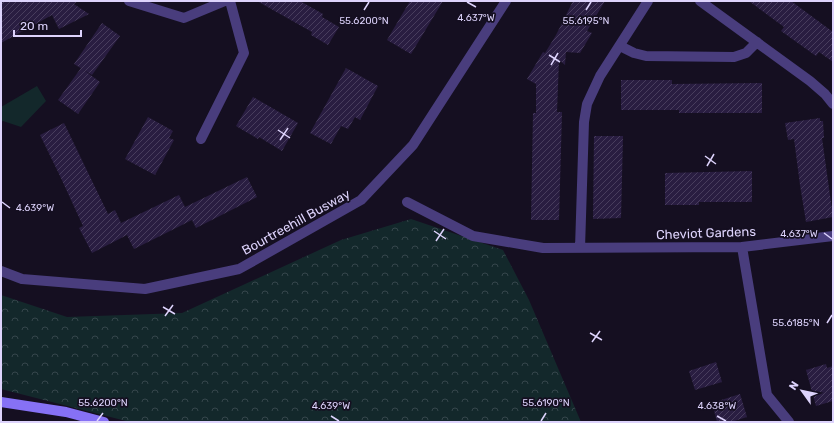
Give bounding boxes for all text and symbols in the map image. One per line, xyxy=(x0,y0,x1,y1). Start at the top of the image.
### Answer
scale bar xyxy=(14,12,81,38)
text: 4.637°W xyxy=(457,12,495,24)
text: 55.6200°N xyxy=(339,15,389,27)
text: 55.6195°N xyxy=(563,15,610,27)
text: 20 m xyxy=(20,19,48,33)
street label: Bourtreehill Busway xyxy=(239,186,353,258)
text: 4.639°W xyxy=(16,202,54,214)
street label: Cheviot Gardens xyxy=(656,224,757,242)
text: 4.637°W xyxy=(780,228,818,240)
text: 55.6185°N xyxy=(772,317,820,329)
north arrow xyxy=(782,371,822,411)
text: N xyxy=(786,379,802,393)
text: 55.6200°N xyxy=(78,397,128,409)
text: 55.6190°N xyxy=(522,397,570,409)
text: 4.639°W xyxy=(312,400,350,412)
text: 4.638°W xyxy=(698,400,736,412)

